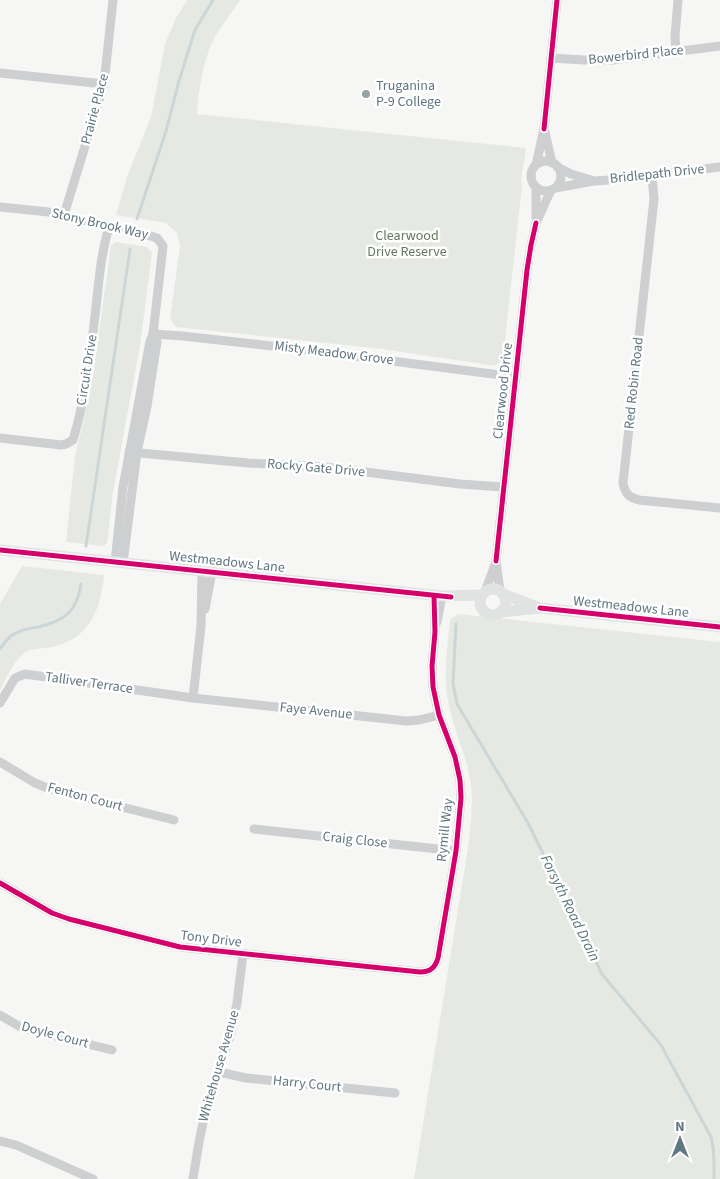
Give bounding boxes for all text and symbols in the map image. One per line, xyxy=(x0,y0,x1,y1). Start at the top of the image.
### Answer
street label: Bowerbird Place xyxy=(587,40,685,70)
street label: Prairie Place xyxy=(76,71,114,147)
place label: Truganina P-9 College xyxy=(376,76,441,112)
marker: Truganina P-9 College xyxy=(360,88,372,100)
street label: Bridlepath Drive xyxy=(609,159,705,189)
street label: Stony Brook Way xyxy=(50,203,151,245)
park label: Clearwood Drive Reserve xyxy=(367,226,447,262)
street label: Circuit Drive xyxy=(72,333,102,407)
street label: Misty Meadow Grove xyxy=(273,336,395,370)
street label: Red Robin Road xyxy=(619,336,649,430)
street label: Clearwood Drive xyxy=(488,342,518,440)
street label: Rocky Gate Drive xyxy=(266,454,366,482)
street label: Westmeadows Lane xyxy=(168,546,286,578)
street label: Westmeadows Lane xyxy=(572,591,690,623)
street label: Talliver Terrace xyxy=(44,667,134,699)
street label: Faye Avenue xyxy=(279,697,353,725)
street label: Fenton Court xyxy=(45,777,125,817)
street label: Rymill Way xyxy=(432,797,458,863)
street label: Craig Close xyxy=(322,827,388,853)
water label: Forsyth Road Drain xyxy=(535,851,605,965)
street label: Tony Drive xyxy=(179,925,243,953)
street label: Whitehouse Avenue xyxy=(194,1008,244,1124)
street label: Doyle Court xyxy=(19,1016,91,1054)
street label: Harry Court xyxy=(272,1070,342,1098)
north arrow xyxy=(655,1114,705,1164)
text: N xyxy=(675,1117,685,1137)

